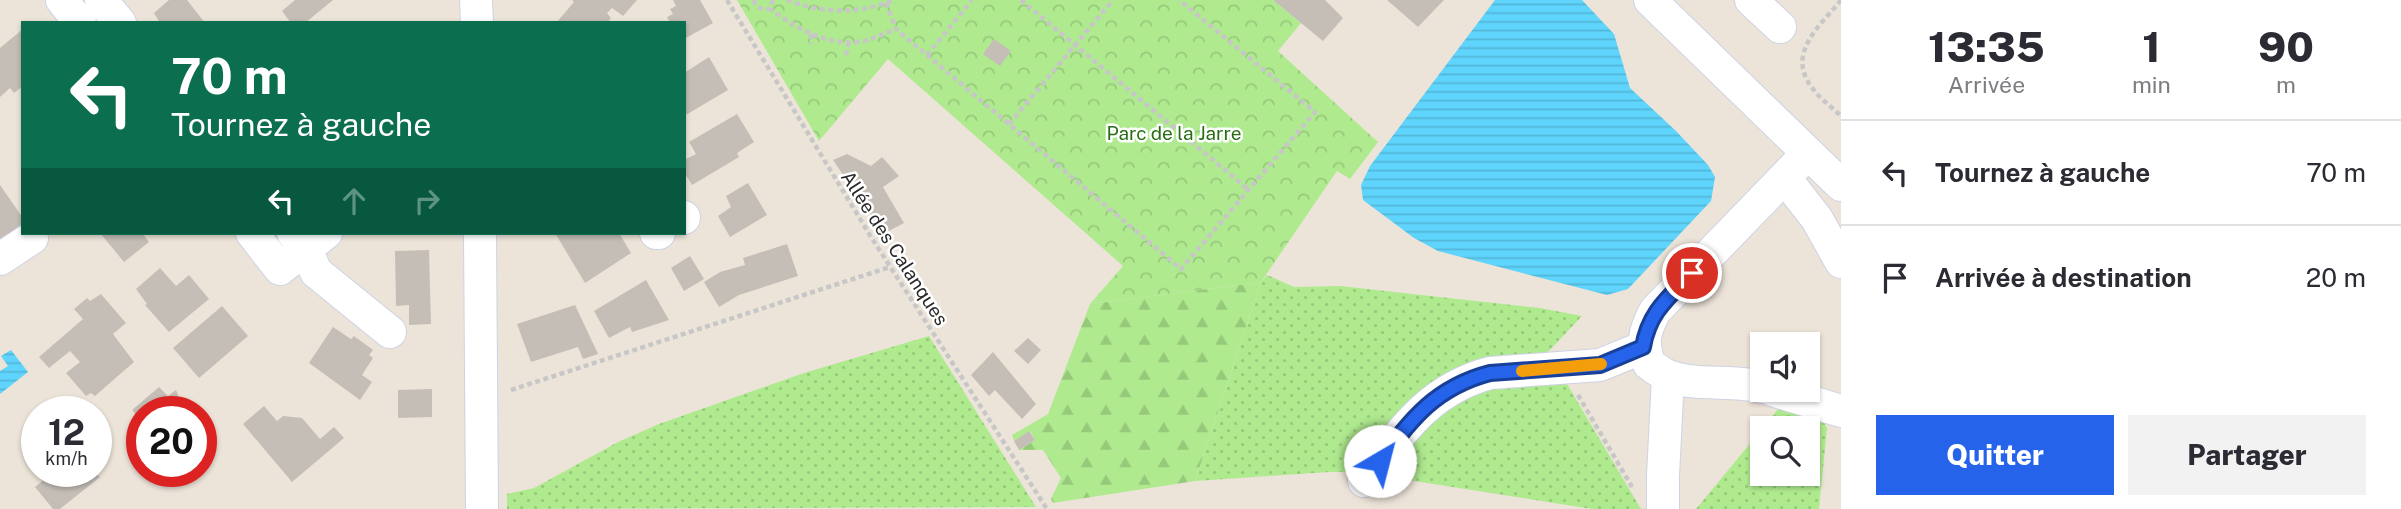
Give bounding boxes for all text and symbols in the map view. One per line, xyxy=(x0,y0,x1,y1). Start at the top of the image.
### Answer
text: 13:35 xyxy=(1928,22,2045,71)
text: 1 xyxy=(2142,22,2161,71)
text: 90 xyxy=(2258,22,2314,71)
text: 70 m xyxy=(171,47,288,105)
icon: left xyxy=(56,49,147,140)
text: Arrivée xyxy=(1948,71,2025,98)
text: min xyxy=(2132,71,2171,98)
text: m xyxy=(2276,71,2296,98)
text: Tournez à gauche xyxy=(171,106,431,143)
park label: Parc de la Jarre xyxy=(1107,122,1242,144)
icon: left xyxy=(1876,154,1914,192)
text: Tournez à gauche xyxy=(1935,157,2150,188)
text: 70 m xyxy=(2306,157,2366,188)
street label: Allée des Calanques xyxy=(837,167,953,329)
icon: left xyxy=(262,182,300,220)
icon: ahead xyxy=(335,182,373,220)
icon: right xyxy=(408,182,446,220)
pin xyxy=(1662,243,1722,303)
icon: arrive xyxy=(1673,254,1711,292)
icon: arrive xyxy=(1876,259,1914,297)
text: Arrivée à destination xyxy=(1935,262,2192,293)
text: 20 m xyxy=(2306,262,2366,293)
map controls xyxy=(1750,332,1820,486)
button: sound xyxy=(1750,332,1820,402)
speed limit sign: 20 xyxy=(126,396,217,487)
text: 12 xyxy=(48,412,85,453)
button: Quitter xyxy=(1876,415,2114,495)
button: Partager xyxy=(2128,415,2366,495)
button: search xyxy=(1750,416,1820,486)
position arrow xyxy=(1343,424,1417,498)
text: km/h xyxy=(45,448,88,469)

